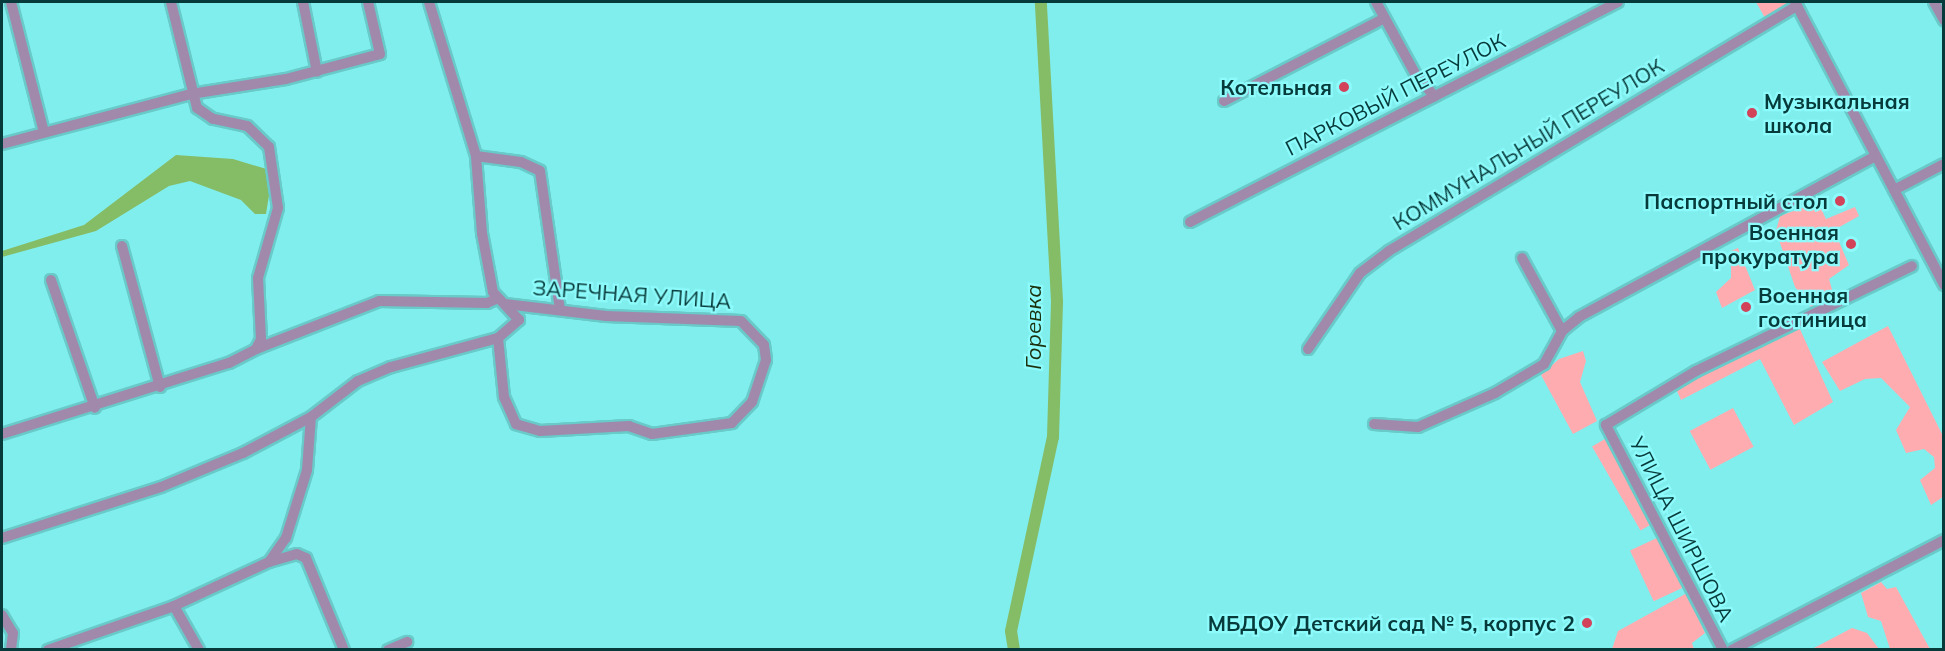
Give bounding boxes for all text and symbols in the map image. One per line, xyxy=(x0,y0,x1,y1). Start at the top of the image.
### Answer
street label: ПАРКОВЫЙ ПЕРЕУЛОК xyxy=(1281,28,1509,160)
street label: КОММУНАЛЬНЫЙ ПЕРЕУЛОК xyxy=(1388,53,1668,235)
place label: Котельная xyxy=(1220,74,1332,100)
marker: Котельная xyxy=(1337,80,1351,94)
place label: Музыкальная школа xyxy=(1764,88,1910,138)
marker: Музыкальная школа xyxy=(1745,106,1759,120)
place label: Паспортный стол xyxy=(1644,188,1828,214)
marker: Паспортный стол xyxy=(1833,194,1847,208)
place label: Военная прокуратура xyxy=(1701,219,1839,269)
marker: Военная прокуратура xyxy=(1844,237,1858,251)
street label: ЗАРЕЧНАЯ УЛИЦА xyxy=(532,274,732,314)
place label: Военная гостиница xyxy=(1758,282,1867,332)
water label: Горевка xyxy=(1021,284,1047,370)
marker: Военная гостиница xyxy=(1739,300,1753,314)
street label: УЛИЦА ШИРШОВА xyxy=(1624,432,1740,626)
place label: МБДОУ Детский сад № 5, корпус 2 xyxy=(1208,610,1575,636)
marker: МБДОУ Детский сад № 5, корпус 2 xyxy=(1580,616,1594,630)

